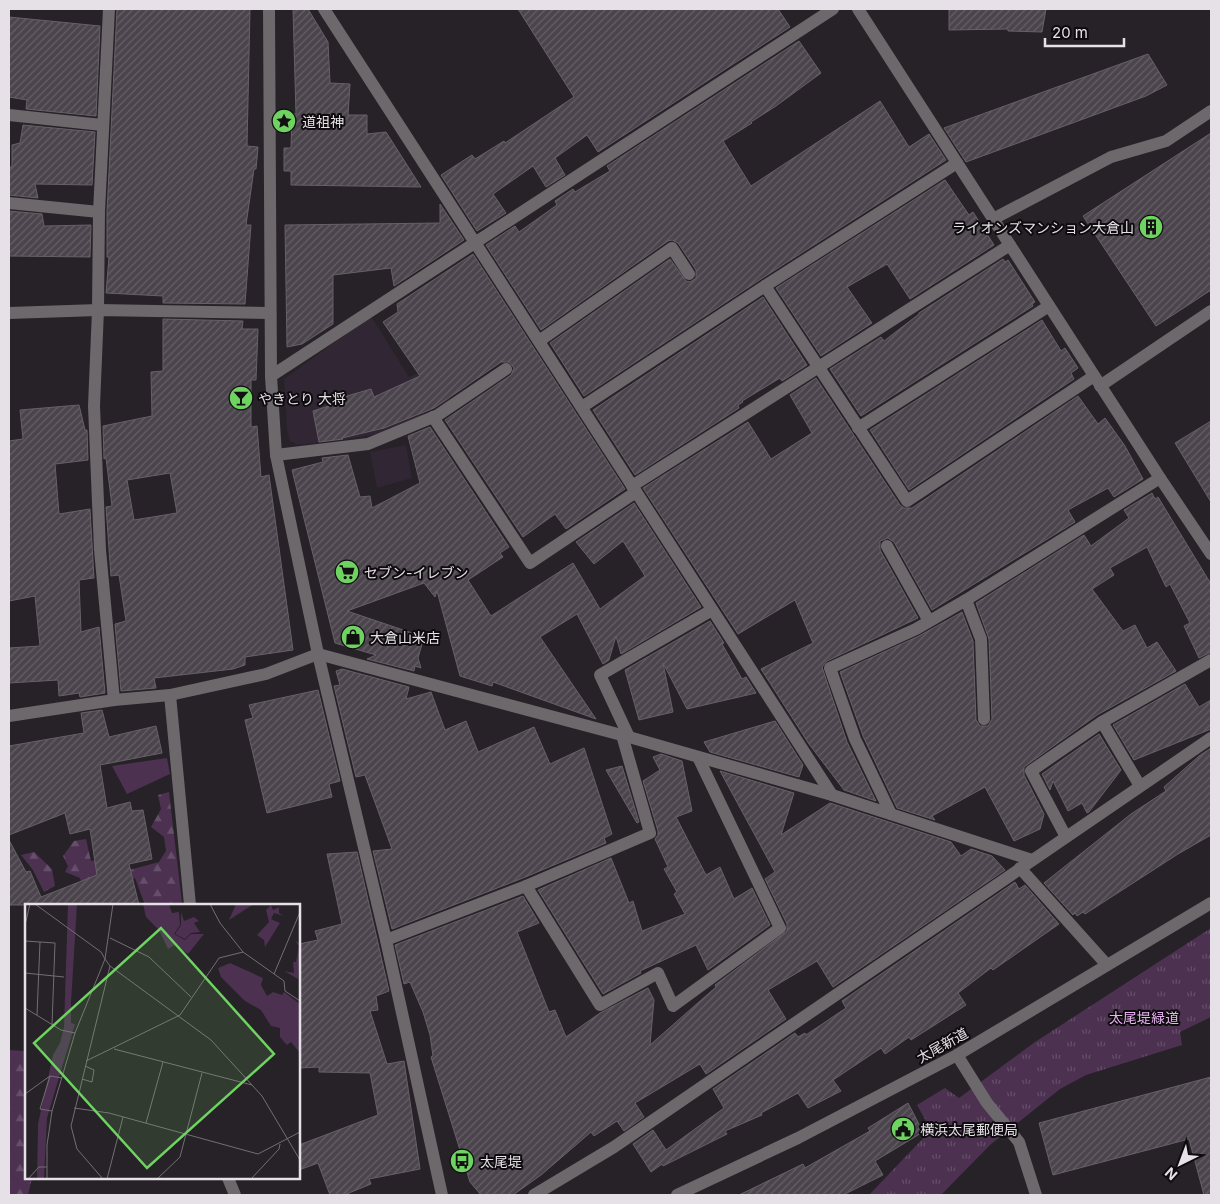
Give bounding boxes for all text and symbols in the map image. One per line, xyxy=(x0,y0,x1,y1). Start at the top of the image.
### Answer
scale bar xyxy=(1045,15,1124,47)
text: 20 m xyxy=(1052,23,1088,42)
place icon: 道祖神 xyxy=(271,108,297,134)
place label: 道祖神 xyxy=(302,113,344,130)
building icon: ライオンズマンション大倉山 xyxy=(1138,214,1164,240)
place label: ライオンズマンション大倉山 xyxy=(952,219,1134,236)
bar icon: やきとり 大将 xyxy=(228,385,254,411)
place label: やきとり 大将 xyxy=(258,390,346,407)
supermarket icon: セブン-イレブン xyxy=(334,559,360,585)
place label: セブン-イレブン xyxy=(364,564,468,581)
shop icon: 大倉山米店 xyxy=(340,624,366,650)
place label: 大倉山米店 xyxy=(370,629,440,646)
inset map xyxy=(25,904,300,1179)
park label: 太尾堤緑道 xyxy=(1109,1009,1179,1026)
street label: 太尾新道 xyxy=(913,1024,971,1066)
public building icon: 横浜太尾郵便局 xyxy=(890,1116,916,1142)
place label: 横浜太尾郵便局 xyxy=(920,1121,1018,1138)
north arrow xyxy=(1155,1139,1205,1189)
bus stop icon: 太尾堤 xyxy=(449,1148,475,1174)
place label: 太尾堤 xyxy=(480,1153,522,1170)
text: N xyxy=(1161,1164,1181,1184)

